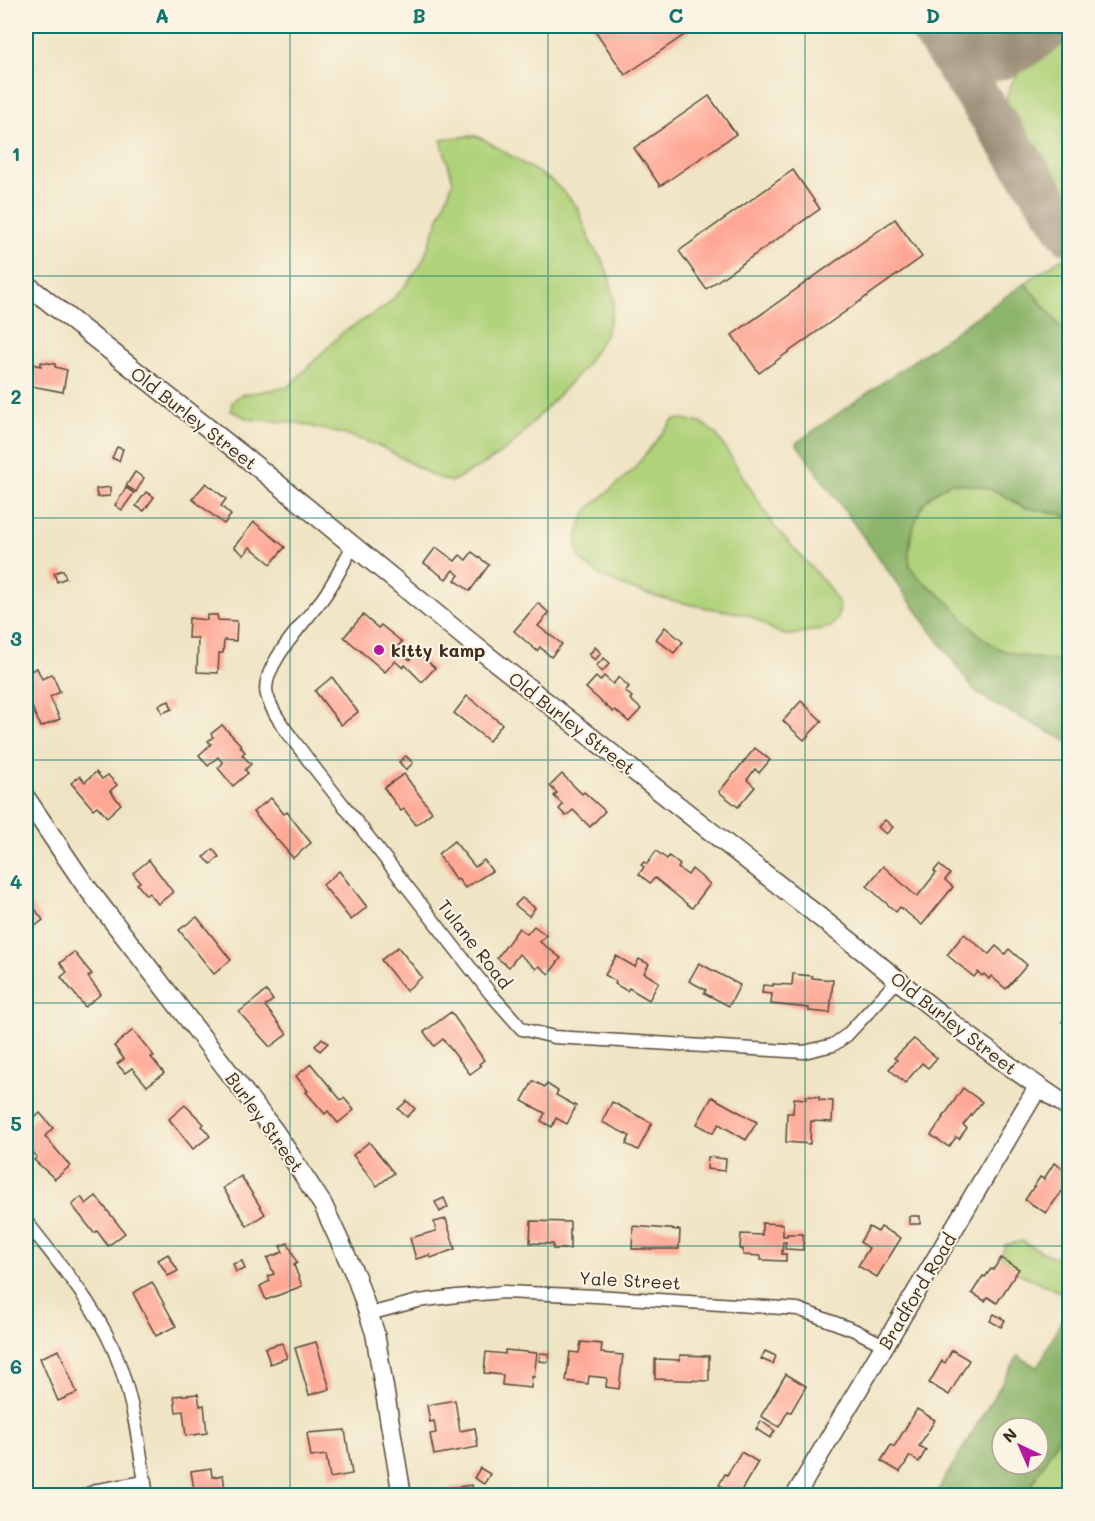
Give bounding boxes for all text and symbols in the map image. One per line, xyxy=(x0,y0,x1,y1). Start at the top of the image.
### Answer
text: A xyxy=(155,2,169,28)
text: B xyxy=(412,2,426,28)
text: C xyxy=(669,2,684,28)
text: D xyxy=(926,2,940,28)
text: 1 xyxy=(12,140,20,166)
street label: Old Burley Street xyxy=(126,361,262,475)
text: 2 xyxy=(10,383,22,409)
text: 3 xyxy=(10,625,22,651)
place label: kitty kamp xyxy=(391,638,485,662)
marker: kitty kamp xyxy=(372,643,386,657)
street label: Old Burley Street xyxy=(504,666,640,780)
text: 4 xyxy=(10,868,23,894)
street label: Tulane Road xyxy=(433,894,517,994)
street label: Old Burley Street xyxy=(886,966,1022,1080)
street label: Burley Street xyxy=(221,1067,309,1177)
text: 5 xyxy=(10,1110,22,1136)
street label: Bradford Road xyxy=(873,1228,961,1354)
street label: Yale Street xyxy=(579,1265,681,1295)
text: 6 xyxy=(10,1353,22,1379)
north arrow xyxy=(990,1416,1050,1476)
text: N xyxy=(998,1423,1021,1447)

